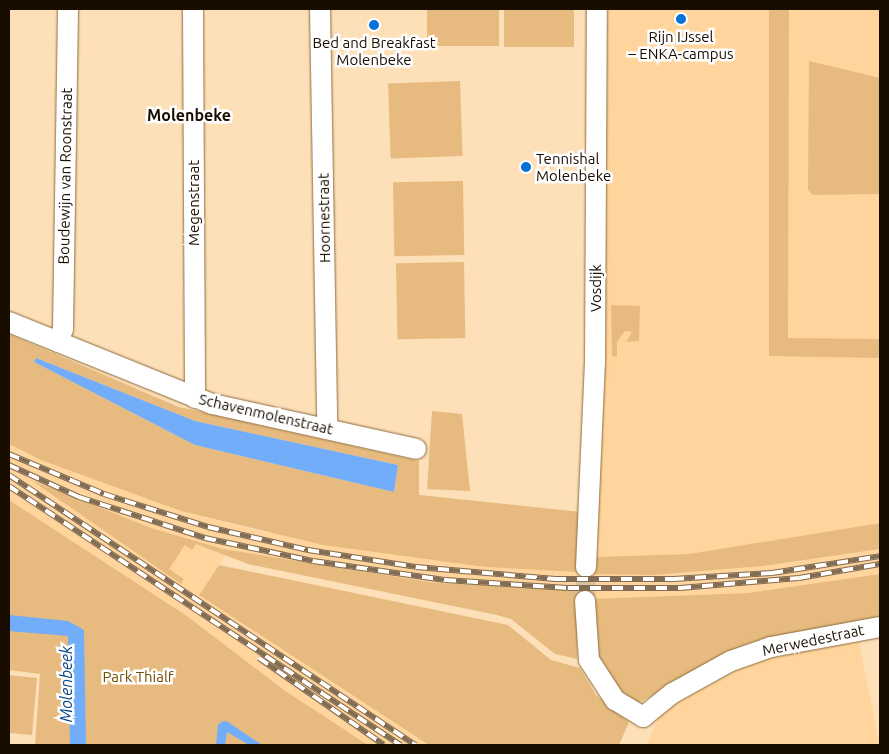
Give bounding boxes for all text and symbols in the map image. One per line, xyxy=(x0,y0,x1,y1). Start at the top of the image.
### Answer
marker: Rijn IJssel – ENKA-campus xyxy=(675,13,687,25)
marker: Bed and Breakfast Molenbeke xyxy=(368,19,380,31)
place label: Rijn IJssel – ENKA-campus xyxy=(628,27,734,62)
place label: Bed and Breakfast Molenbeke xyxy=(312,33,436,68)
street label: Boudewijn van Roonstraat xyxy=(54,88,76,264)
district label: Molenbeke xyxy=(147,105,231,125)
place label: Tennishal Molenbeke xyxy=(536,149,611,184)
street label: Megenstraat xyxy=(185,160,203,246)
marker: Tennishal Molenbeke xyxy=(520,161,532,173)
street label: Hoornestraat xyxy=(314,173,334,263)
street label: Vosdijk xyxy=(587,264,605,312)
street label: Schavenmolenstraat xyxy=(197,390,335,438)
street label: Merwedestraat xyxy=(760,620,866,660)
water label: Molenbeek xyxy=(56,646,76,722)
park label: Park Thialf xyxy=(102,668,174,686)

